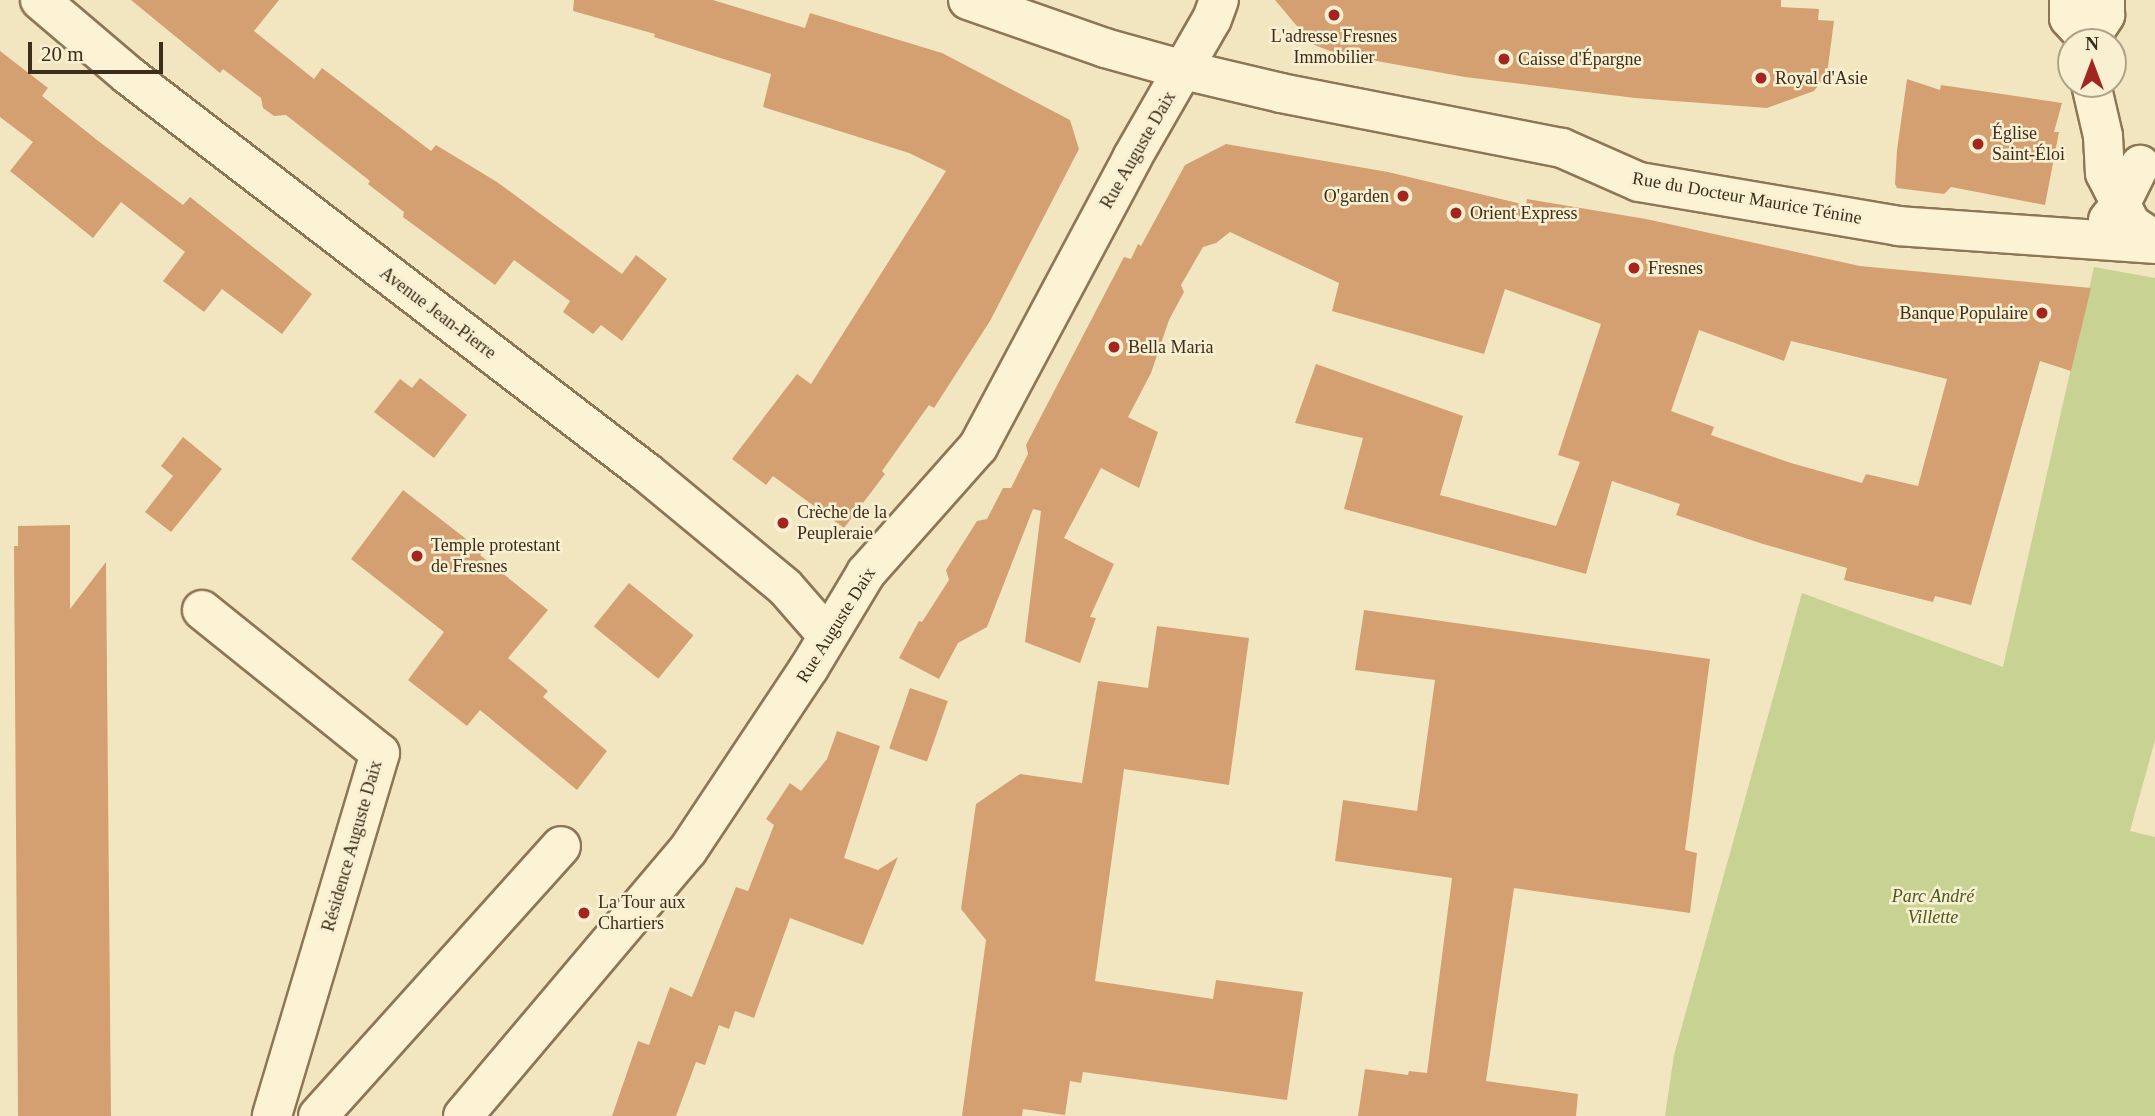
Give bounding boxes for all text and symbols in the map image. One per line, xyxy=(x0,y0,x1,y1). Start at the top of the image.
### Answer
marker: L'adresse Fresnes Immobilier xyxy=(1326,7,1342,23)
place label: L'adresse Fresnes Immobilier xyxy=(1271,26,1397,68)
scale bar xyxy=(32,28,166,72)
north arrow xyxy=(2057,28,2127,98)
text: N xyxy=(2085,33,2099,54)
text: 20 m xyxy=(41,42,84,66)
place label: Caisse d'Épargne xyxy=(1518,48,1641,70)
marker: Caisse d'Épargne xyxy=(1496,51,1512,67)
place label: Royal d'Asie xyxy=(1775,67,1868,89)
marker: Royal d'Asie xyxy=(1753,70,1769,86)
street label: Rue Auguste Daix xyxy=(1095,87,1181,213)
place label: Église Saint-Éloi xyxy=(1992,123,2065,166)
marker: Église Saint-Éloi xyxy=(1970,136,1986,152)
street label: Rue du Docteur Maurice Ténine xyxy=(1630,167,1864,229)
place label: O'garden xyxy=(1324,185,1389,207)
marker: O'garden xyxy=(1395,188,1411,204)
place label: Orient Express xyxy=(1470,202,1577,224)
marker: Orient Express xyxy=(1448,205,1464,221)
place label: Fresnes xyxy=(1648,257,1703,279)
marker: Fresnes xyxy=(1626,260,1642,276)
street label: Avenue Jean-Pierre xyxy=(376,262,500,364)
place label: Banque Populaire xyxy=(1900,302,2028,324)
marker: Banque Populaire xyxy=(2034,305,2050,321)
place label: Bella Maria xyxy=(1128,336,1213,358)
marker: Bella Maria xyxy=(1106,339,1122,355)
place label: Crèche de la Peupleraie xyxy=(797,502,887,544)
marker: Crèche de la Peupleraie xyxy=(775,515,791,531)
place label: Temple protestant de Fresnes xyxy=(431,535,560,578)
marker: Temple protestant de Fresnes xyxy=(409,548,425,564)
street label: Rue Auguste Daix xyxy=(792,563,880,687)
street label: Résidence Auguste Daix xyxy=(317,757,387,935)
park label: Parc André Villette xyxy=(1892,886,1974,928)
place label: La Tour aux Chartiers xyxy=(598,892,686,934)
marker: La Tour aux Chartiers xyxy=(576,905,592,921)

